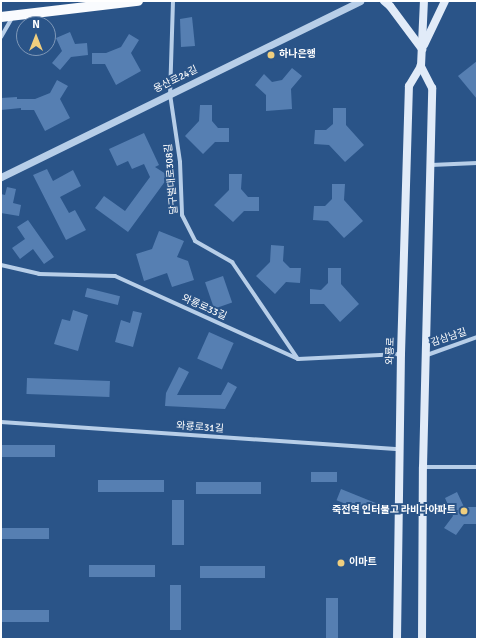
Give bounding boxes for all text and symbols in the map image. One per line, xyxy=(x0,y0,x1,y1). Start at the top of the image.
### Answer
north arrow xyxy=(16,16,56,56)
text: N xyxy=(32,18,40,31)
place label: 하나은행 xyxy=(279,49,316,61)
marker: 하나은행 xyxy=(266,50,276,60)
street label: 용산로24길 xyxy=(152,64,200,96)
street label: 달구벌대로308길 xyxy=(163,143,181,215)
street label: 와룡로33길 xyxy=(180,293,228,323)
street label: 감삼남길 xyxy=(430,326,468,350)
street label: 와룡로 xyxy=(385,337,397,365)
street label: 와룡로31길 xyxy=(176,420,224,436)
place label: 죽전역 인터불고 라비다아파트 xyxy=(332,505,456,517)
marker: 죽전역 인터불고 라비다아파트 xyxy=(459,506,469,516)
place label: 이마트 xyxy=(349,557,377,569)
marker: 이마트 xyxy=(336,558,346,568)

